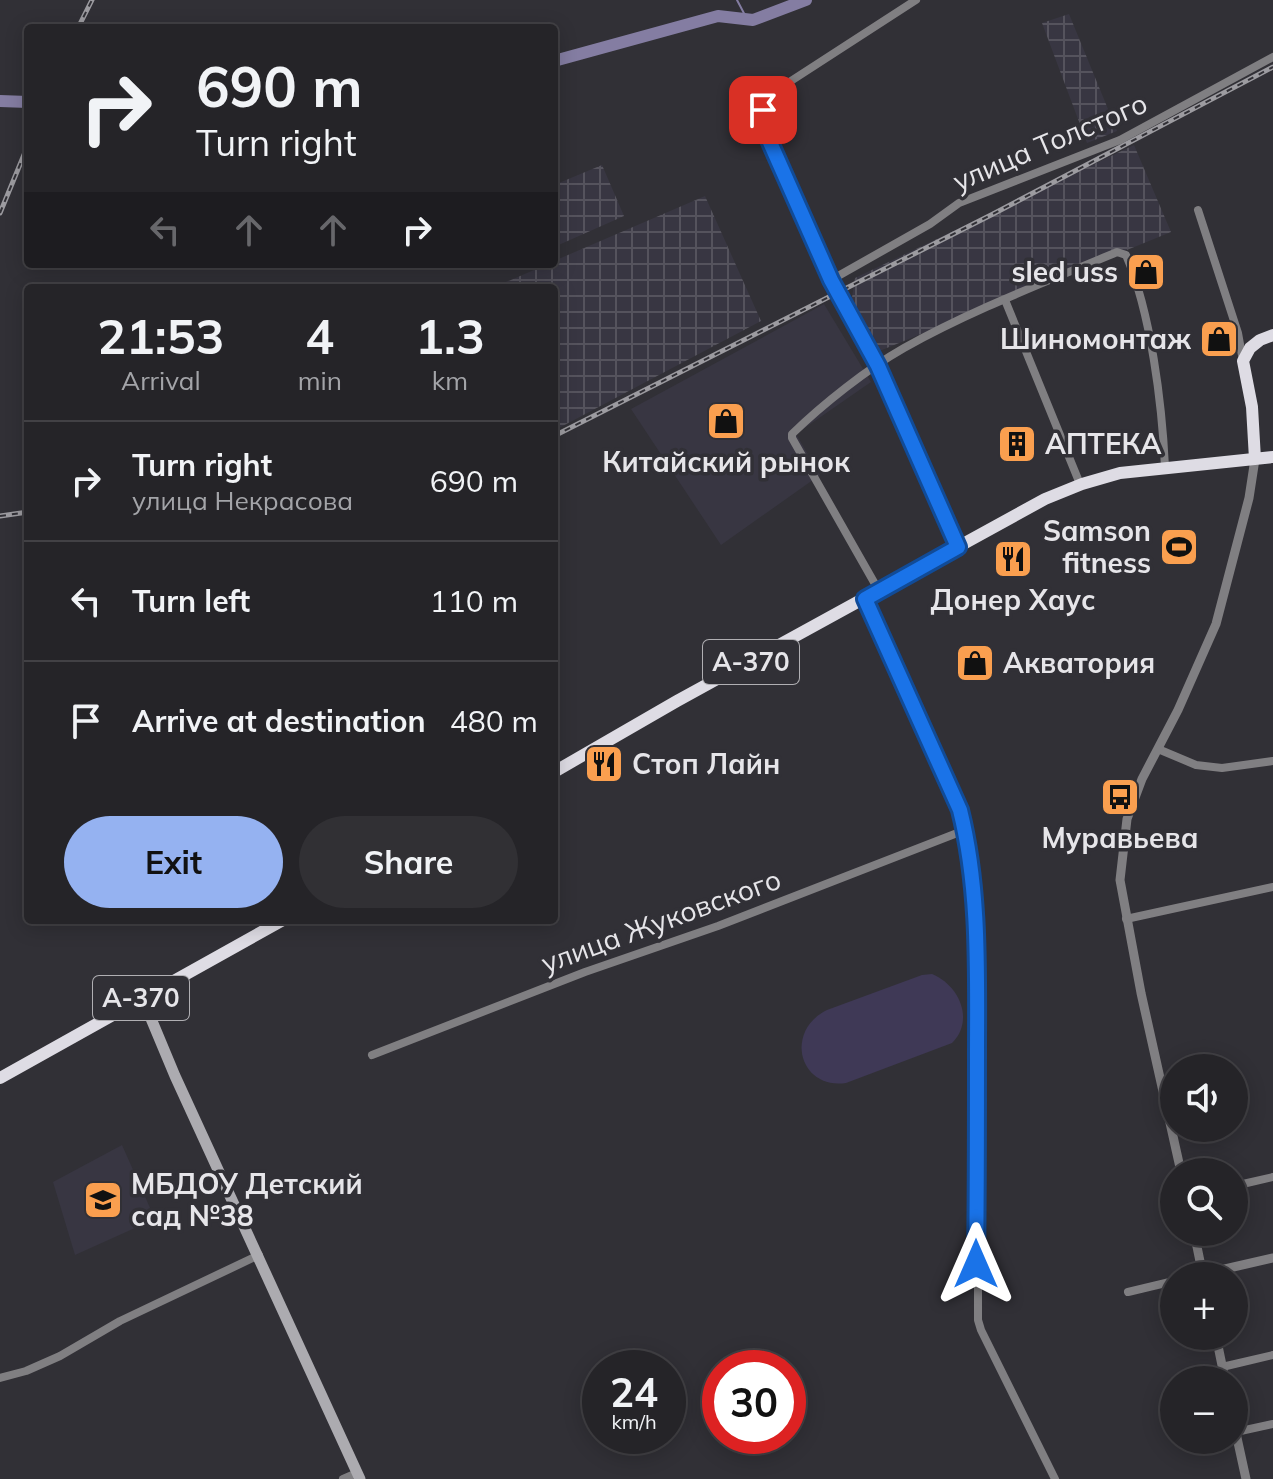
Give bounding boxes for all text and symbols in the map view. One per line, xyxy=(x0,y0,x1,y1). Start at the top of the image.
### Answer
text: 690 m xyxy=(196,51,363,121)
icon: right xyxy=(64,56,168,160)
pin xyxy=(729,76,797,144)
street label: улица Толстого xyxy=(947,85,1152,198)
icon: arrive xyxy=(741,88,785,132)
text: Turn right xyxy=(196,120,357,165)
icon: left xyxy=(143,208,187,252)
icon: ahead xyxy=(227,208,271,252)
icon: ahead xyxy=(311,208,355,252)
icon: right xyxy=(395,208,439,252)
shop icon: sled uss xyxy=(1125,251,1167,293)
place label: sled uss xyxy=(1012,254,1118,289)
text: 21:53 xyxy=(97,306,224,366)
text: 4 xyxy=(305,306,334,366)
text: 1.3 xyxy=(415,306,485,366)
shop icon: Шиномонтаж xyxy=(1198,318,1240,360)
place label: Шиномонтаж xyxy=(1000,321,1191,356)
text: Arrival xyxy=(121,364,201,397)
text: min xyxy=(298,364,342,397)
text: km xyxy=(432,364,468,397)
shop icon: Китайский рынок xyxy=(705,400,747,442)
building icon: АПТЕКА xyxy=(996,423,1038,465)
place label: АПТЕКА xyxy=(1045,426,1162,461)
place label: Китайский рынок xyxy=(602,444,851,479)
text: Turn right xyxy=(132,446,272,484)
icon: right xyxy=(64,459,108,503)
text: 690 m xyxy=(430,462,518,500)
text: улица Некрасова xyxy=(132,484,353,517)
place label: Samson fitness xyxy=(1043,513,1151,580)
sports icon: Samson fitness xyxy=(1158,526,1200,568)
restaurant icon: Донер Хаус xyxy=(992,538,1034,580)
icon: left xyxy=(64,579,108,623)
text: Turn left xyxy=(132,582,250,620)
text: 110 m xyxy=(430,582,518,620)
place label: Донер Хаус xyxy=(931,582,1095,617)
road number: А-370 xyxy=(703,640,799,684)
shop icon: Акватория xyxy=(954,642,996,684)
place label: Акватория xyxy=(1003,645,1155,680)
icon: arrive xyxy=(64,699,108,743)
text: Arrive at destination xyxy=(132,702,426,740)
text: 480 m xyxy=(450,702,538,740)
restaurant icon: Стоп Лайн xyxy=(583,743,625,785)
place label: Стоп Лайн xyxy=(632,746,780,781)
bus stop icon: Муравьева xyxy=(1099,776,1141,818)
button: Exit xyxy=(64,816,283,908)
button: Share xyxy=(299,816,518,908)
place label: Муравьева xyxy=(1041,820,1199,855)
street label: улица Жуковского xyxy=(536,861,785,980)
road number: А-370 xyxy=(93,976,189,1020)
map controls xyxy=(1160,1054,1248,1454)
button: sound xyxy=(1160,1054,1248,1142)
button: search xyxy=(1160,1158,1248,1246)
place label: МБДОУ Детский сад №38 xyxy=(131,1166,363,1233)
school or university icon: МБДОУ Детский сад №38 xyxy=(82,1179,124,1221)
position arrow xyxy=(934,1222,1018,1306)
button: + xyxy=(1160,1262,1248,1350)
speed limit sign: 30 xyxy=(702,1350,806,1454)
button: − xyxy=(1160,1366,1248,1454)
text: 24 xyxy=(610,1367,658,1417)
text: km/h xyxy=(611,1409,657,1434)

